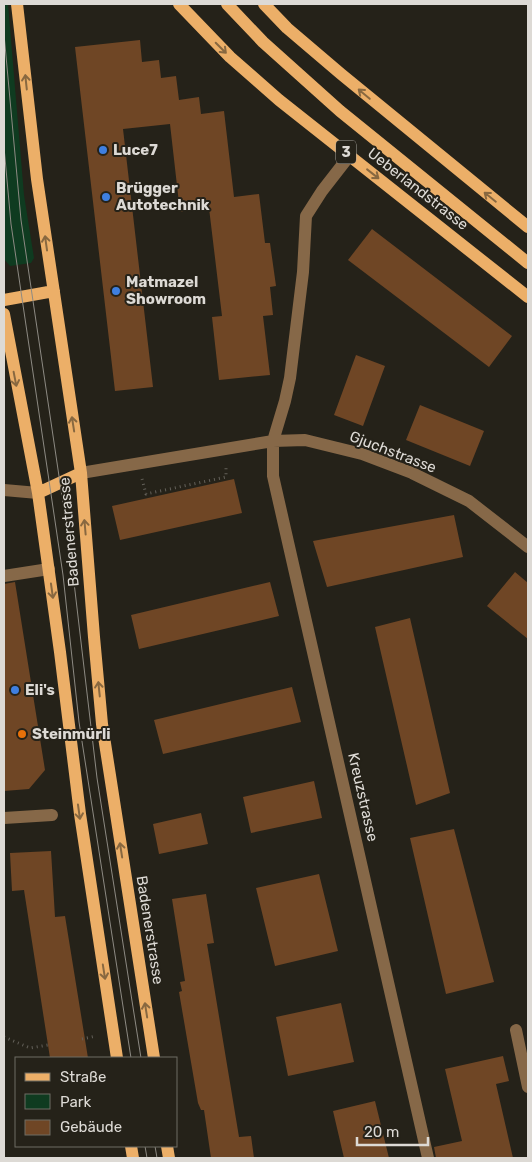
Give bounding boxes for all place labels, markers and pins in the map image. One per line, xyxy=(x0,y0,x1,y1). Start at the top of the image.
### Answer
place label: Luce7 xyxy=(113,141,158,159)
marker: Luce7 xyxy=(97,144,109,156)
place label: Brügger Autotechnik xyxy=(116,179,210,214)
marker: Brügger Autotechnik xyxy=(100,191,112,203)
place label: Matmazel Showroom xyxy=(126,273,206,308)
marker: Matmazel Showroom xyxy=(110,285,122,297)
place label: Eli's xyxy=(25,681,55,699)
marker: Eli's xyxy=(9,684,21,696)
place label: Steinmürli xyxy=(32,725,111,743)
marker: Steinmürli xyxy=(16,728,28,740)

